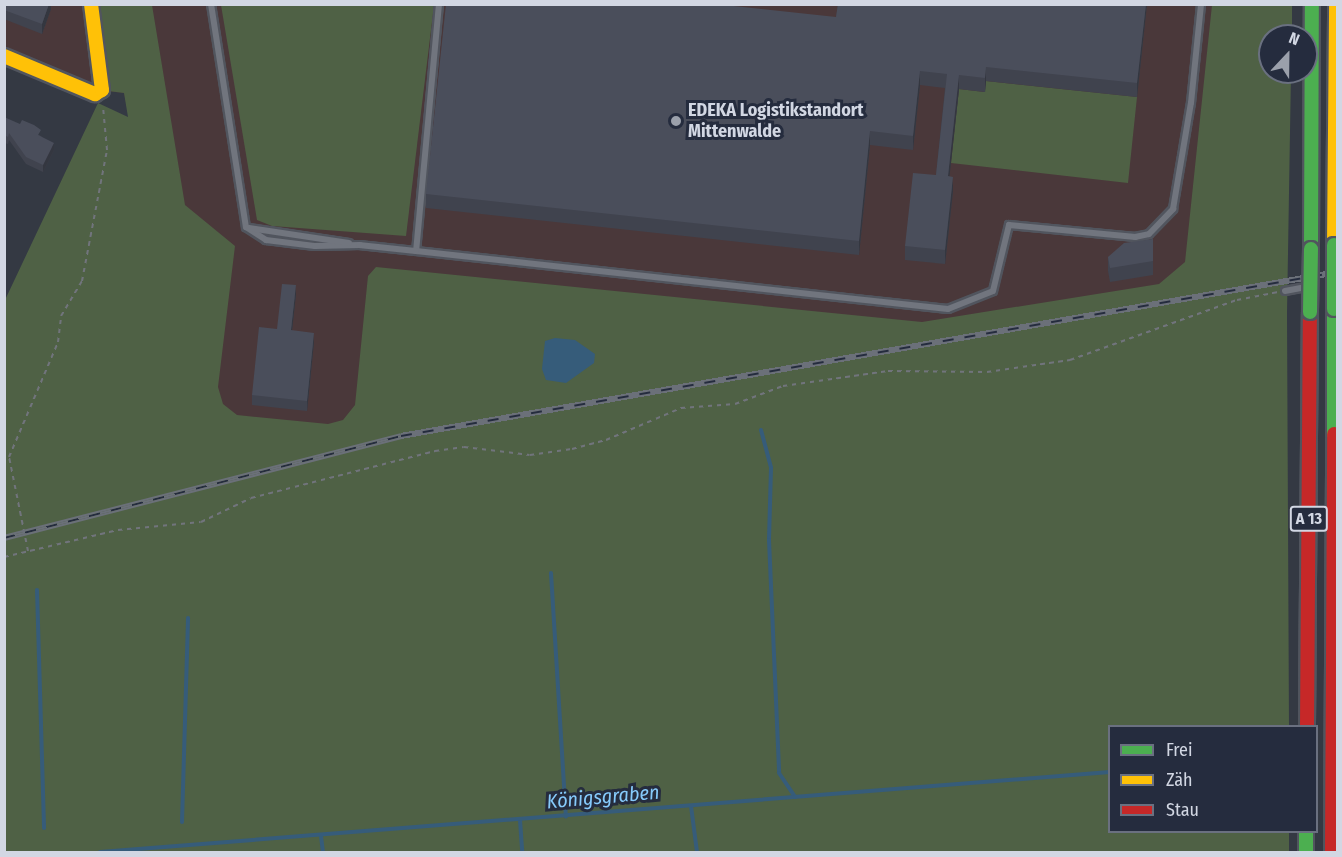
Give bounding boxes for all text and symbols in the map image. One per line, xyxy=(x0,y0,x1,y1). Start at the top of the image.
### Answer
north arrow xyxy=(1258,24,1318,84)
text: N xyxy=(1286,28,1302,49)
place label: EDEKA Logistikstandort Mittenwalde xyxy=(688,100,864,142)
marker: EDEKA Logistikstandort Mittenwalde xyxy=(669,114,683,128)
road number: A 13 xyxy=(1290,506,1328,532)
legend xyxy=(1108,725,1318,833)
text: Frei xyxy=(1166,739,1192,761)
text: Zäh xyxy=(1166,769,1193,791)
water label: Königsgraben xyxy=(546,780,660,814)
text: Stau xyxy=(1166,799,1199,821)

